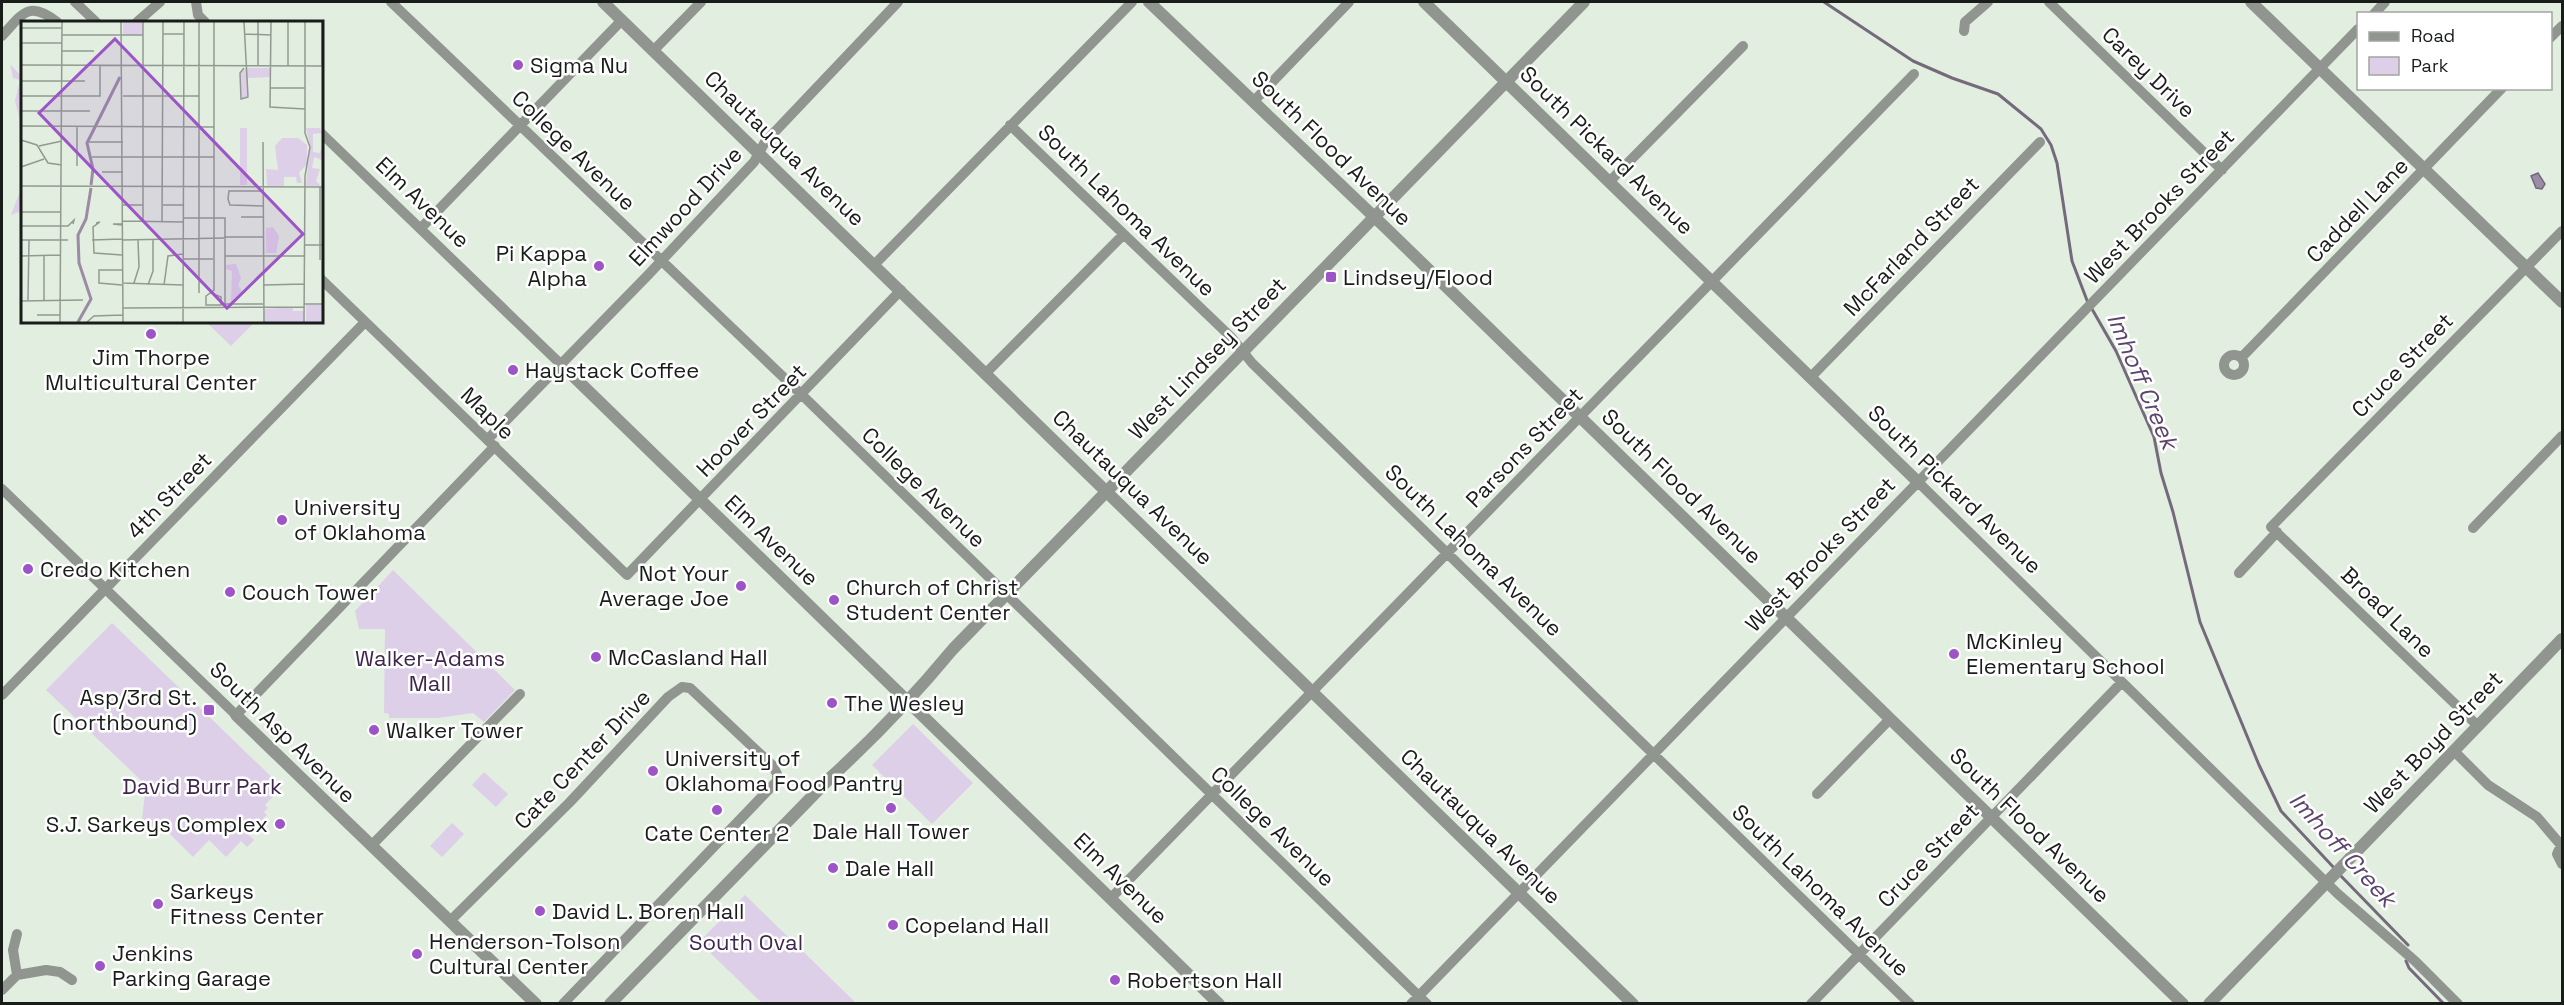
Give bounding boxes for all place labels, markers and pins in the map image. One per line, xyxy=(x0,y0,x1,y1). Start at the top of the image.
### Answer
place label: Sigma Nu xyxy=(530,51,628,79)
marker: Sigma Nu xyxy=(511,58,525,72)
place label: Pi Kappa Alpha xyxy=(496,239,587,292)
marker: Pi Kappa Alpha xyxy=(592,259,606,273)
place label: Lindsey/Flood xyxy=(1343,263,1493,291)
marker: Lindsey/Flood xyxy=(1324,270,1338,284)
marker: Jim Thorpe Multicultural Center xyxy=(144,327,158,341)
place label: Jim Thorpe Multicultural Center xyxy=(45,343,257,396)
place label: Haystack Coffee xyxy=(525,356,699,384)
marker: Haystack Coffee xyxy=(506,363,520,377)
place label: University of Oklahoma xyxy=(294,493,426,546)
marker: University of Oklahoma xyxy=(275,513,289,527)
place label: Credo Kitchen xyxy=(40,555,190,583)
place label: Not Your Average Joe xyxy=(599,559,729,612)
marker: Credo Kitchen xyxy=(21,562,35,576)
place label: Church of Christ Student Center xyxy=(846,573,1018,626)
place label: Couch Tower xyxy=(242,578,378,606)
marker: Not Your Average Joe xyxy=(734,579,748,593)
marker: Couch Tower xyxy=(223,585,237,599)
marker: Church of Christ Student Center xyxy=(827,593,841,607)
place label: McKinley Elementary School xyxy=(1966,627,2165,680)
place label: McCasland Hall xyxy=(608,643,768,671)
marker: McKinley Elementary School xyxy=(1947,647,1961,661)
marker: McCasland Hall xyxy=(589,650,603,664)
place label: Asp/3rd St. (northbound) xyxy=(53,683,197,736)
place label: The Wesley xyxy=(844,689,964,717)
marker: The Wesley xyxy=(825,696,839,710)
marker: Asp/3rd St. (northbound) xyxy=(202,703,216,717)
place label: Walker Tower xyxy=(386,716,524,744)
marker: Walker Tower xyxy=(367,723,381,737)
place label: University of Oklahoma Food Pantry xyxy=(665,744,903,797)
marker: University of Oklahoma Food Pantry xyxy=(646,764,660,778)
marker: Dale Hall Tower xyxy=(884,801,898,815)
marker: Cate Center 2 xyxy=(710,803,724,817)
place label: S.J. Sarkeys Complex xyxy=(46,810,268,838)
marker: S.J. Sarkeys Complex xyxy=(273,817,287,831)
place label: Dale Hall Tower xyxy=(812,817,970,845)
place label: Cate Center 2 xyxy=(645,819,789,847)
place label: Dale Hall xyxy=(845,854,934,882)
marker: Dale Hall xyxy=(826,861,840,875)
place label: Sarkeys Fitness Center xyxy=(170,877,324,930)
marker: Sarkeys Fitness Center xyxy=(151,897,165,911)
place label: David L. Boren Hall xyxy=(552,897,744,925)
marker: David L. Boren Hall xyxy=(533,904,547,918)
place label: Copeland Hall xyxy=(905,911,1049,939)
marker: Copeland Hall xyxy=(886,918,900,932)
place label: Henderson-Tolson Cultural Center xyxy=(429,927,620,980)
place label: Jenkins Parking Garage xyxy=(112,939,271,992)
marker: Henderson-Tolson Cultural Center xyxy=(410,947,424,961)
marker: Jenkins Parking Garage xyxy=(93,959,107,973)
place label: Robertson Hall xyxy=(1127,966,1282,994)
marker: Robertson Hall xyxy=(1108,973,1122,987)

